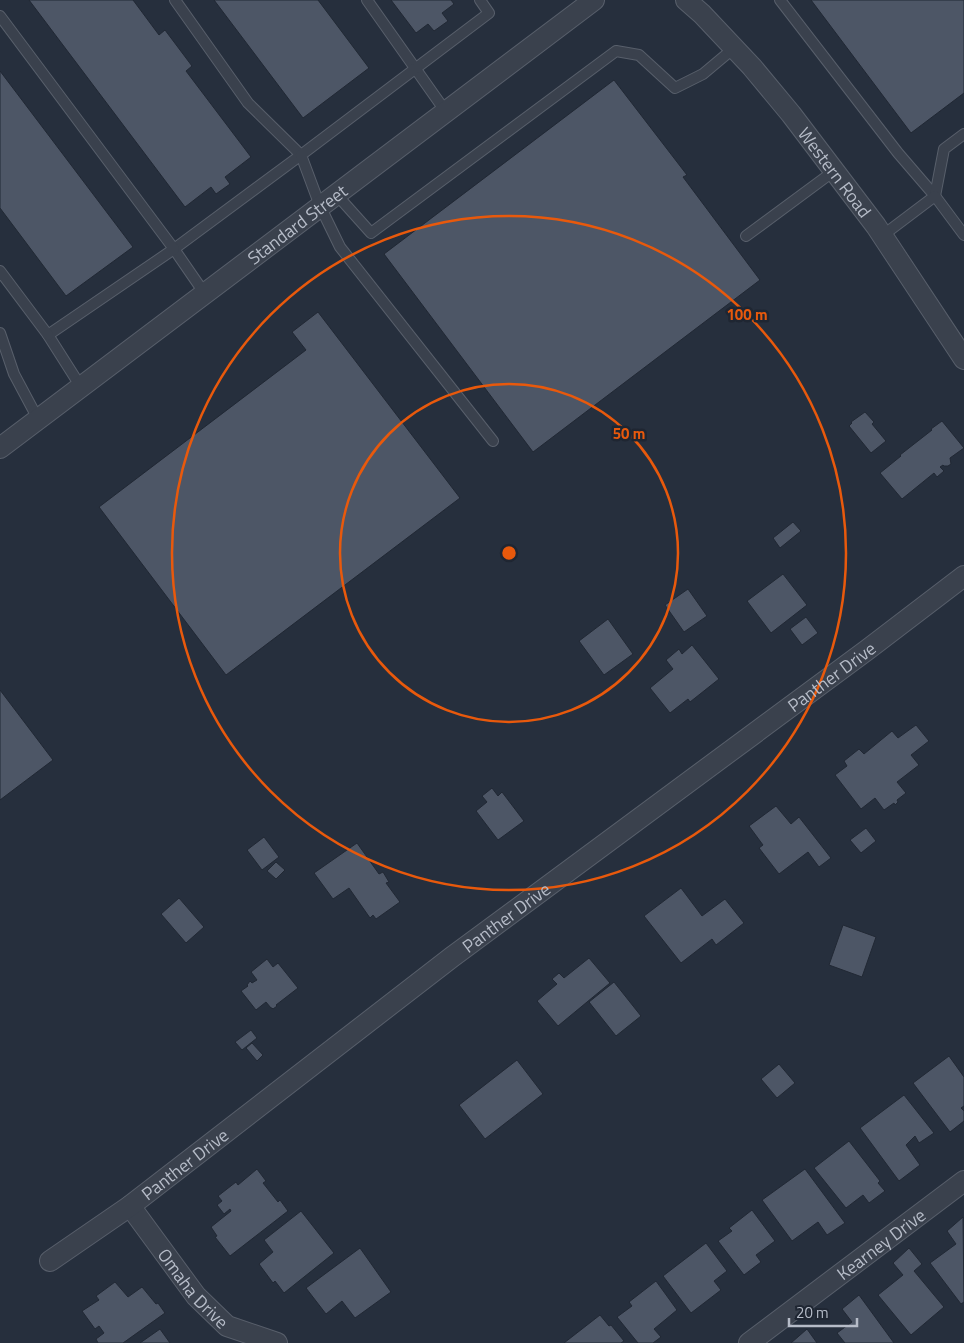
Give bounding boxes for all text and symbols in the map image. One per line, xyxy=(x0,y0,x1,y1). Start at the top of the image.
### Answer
street label: Western Road xyxy=(792,121,878,223)
street label: Standard Street xyxy=(241,177,353,271)
text: 100 m xyxy=(726,303,768,326)
text: 50 m xyxy=(613,422,645,445)
centre of rings xyxy=(500,544,518,562)
street label: Panther Drive xyxy=(782,635,881,718)
street label: Panther Drive xyxy=(456,875,556,959)
street label: Panther Drive xyxy=(135,1121,234,1206)
street label: Kearney Drive xyxy=(831,1201,931,1286)
street label: Omaha Drive xyxy=(152,1242,235,1335)
scale bar xyxy=(789,1296,856,1328)
text: 20 m xyxy=(796,1301,829,1324)

